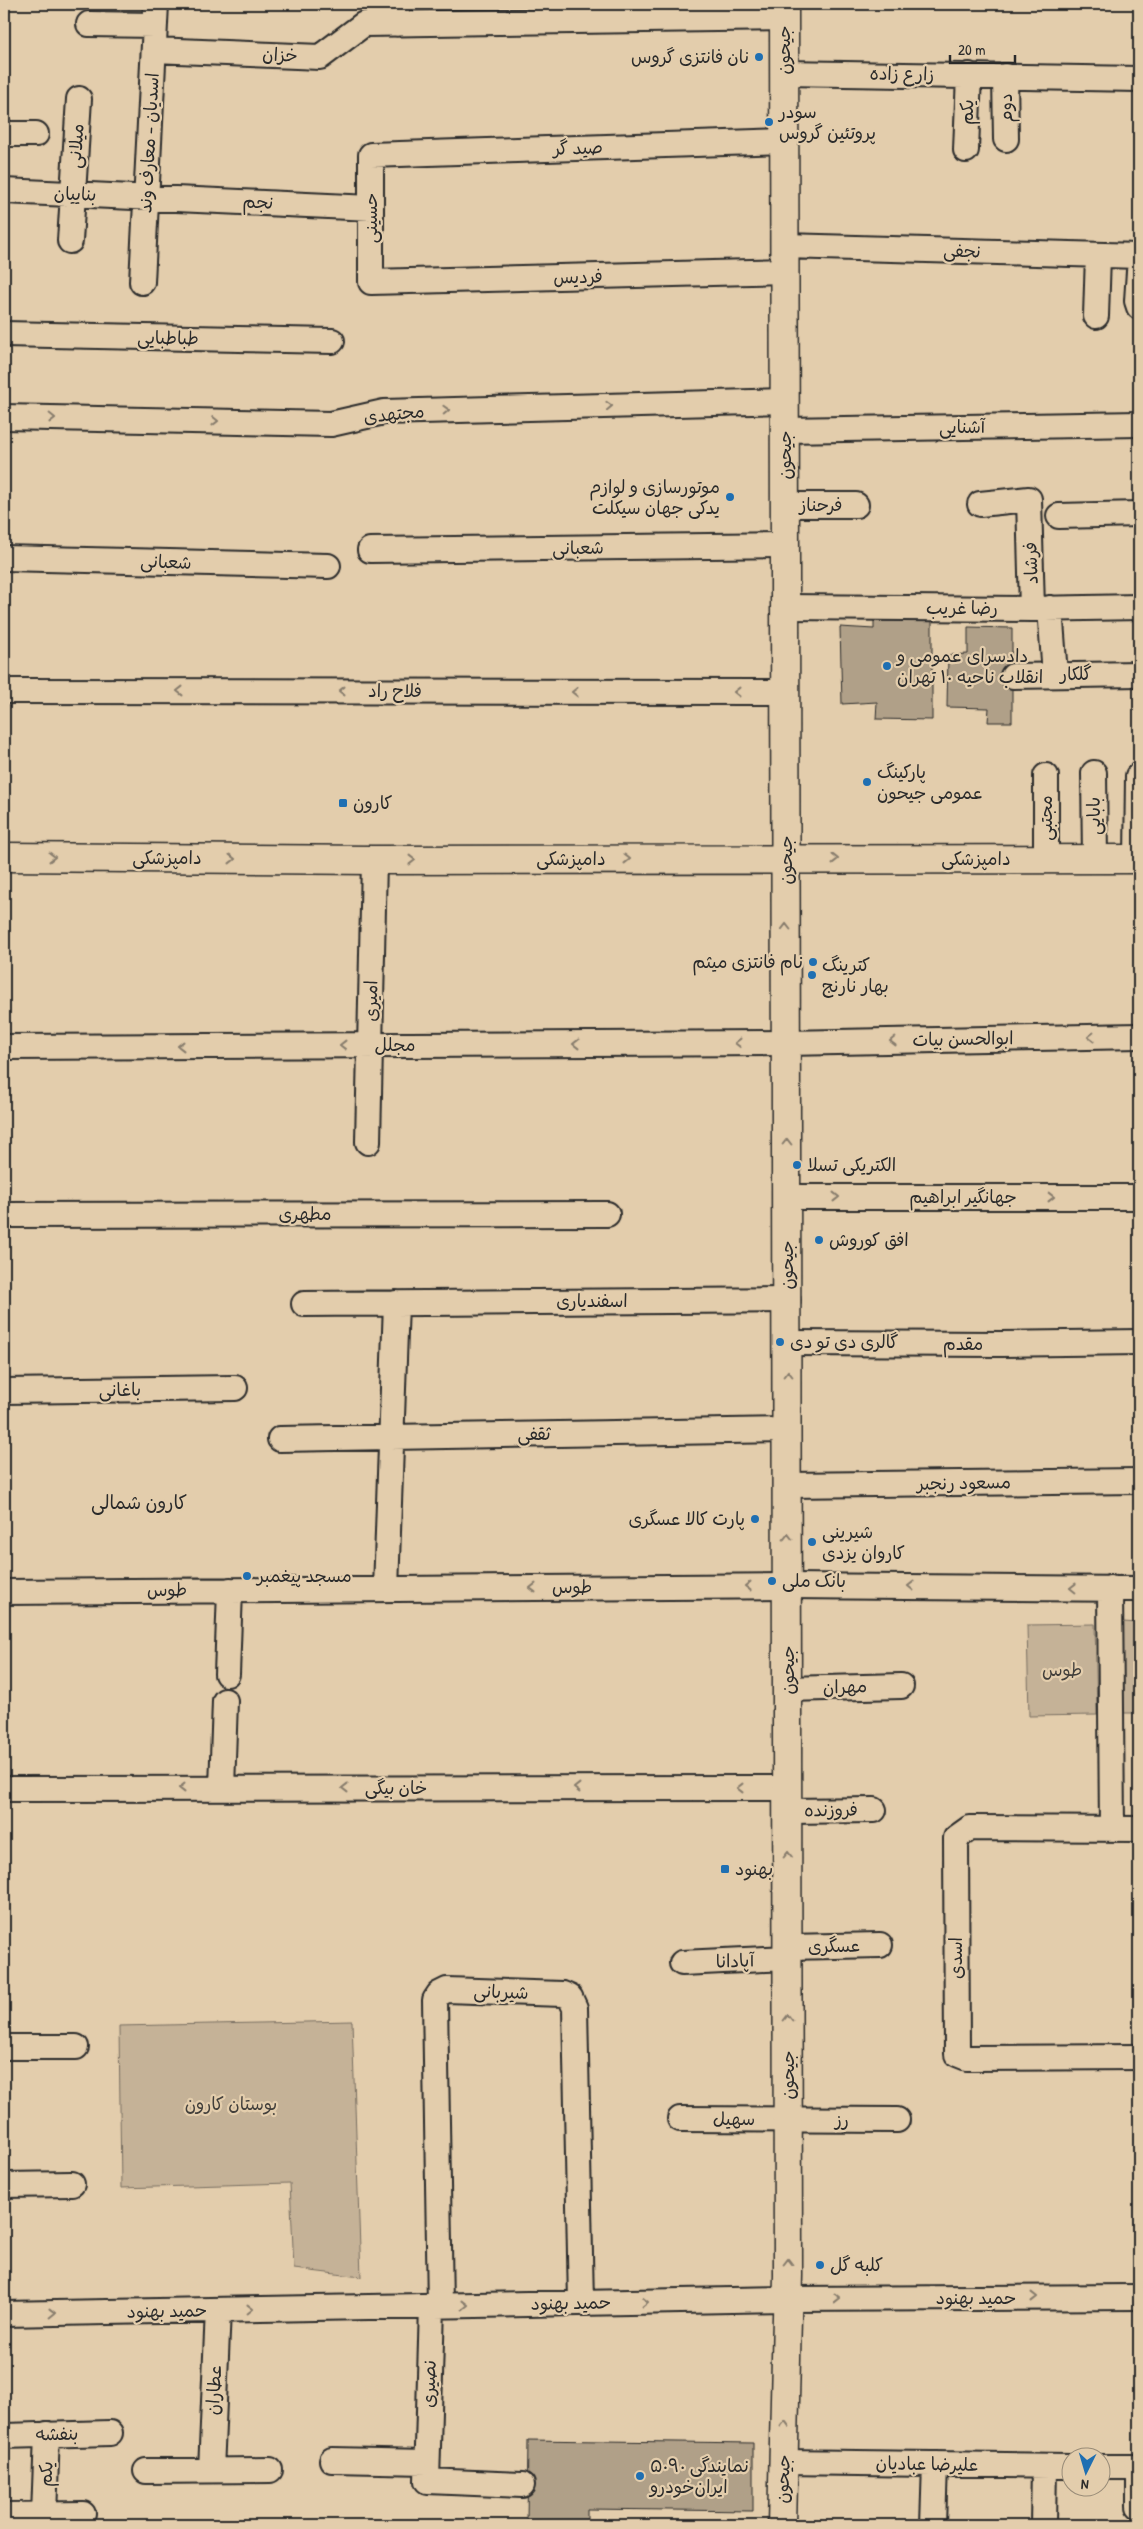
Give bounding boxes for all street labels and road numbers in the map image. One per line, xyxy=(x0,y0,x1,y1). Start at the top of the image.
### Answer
street label: جیحون xyxy=(771,25,796,75)
street label: خزان xyxy=(262,41,298,68)
street label: زارع زاده xyxy=(869,60,935,87)
street label: اسدیان - معارف وند xyxy=(132,72,165,214)
street label: دوم xyxy=(993,93,1020,123)
street label: یکم xyxy=(954,99,981,125)
street label: میلانی xyxy=(61,123,90,169)
street label: صید گر xyxy=(551,134,603,161)
street label: بناییان xyxy=(53,180,97,207)
street label: نجم xyxy=(242,188,274,217)
street label: حسینی xyxy=(358,193,383,243)
street label: نجفی xyxy=(943,237,981,264)
street label: فردیس xyxy=(553,263,603,290)
street label: طباطبایی xyxy=(137,324,199,351)
street label: مجتهدی xyxy=(362,398,426,429)
street label: آشنایی xyxy=(939,414,987,439)
street label: جیحون xyxy=(772,430,797,480)
street label: فرحناز xyxy=(797,492,843,517)
street label: شعبانی xyxy=(552,535,604,560)
street label: فرشاد xyxy=(1017,541,1044,585)
street label: شعبانی xyxy=(140,548,192,575)
street label: رضا غریب xyxy=(926,595,998,620)
street label: گلکار xyxy=(1058,661,1092,686)
street label: فلاح راد xyxy=(368,678,422,703)
street label: مجتبی xyxy=(1033,795,1058,841)
street label: بابایی xyxy=(1081,797,1106,835)
street label: جیحون xyxy=(773,835,798,885)
street label: دامپزشکی xyxy=(132,845,202,870)
street label: دامپزشکی xyxy=(536,846,606,871)
street label: دامپزشکی xyxy=(941,846,1011,871)
street label: امیری xyxy=(358,980,383,1022)
street label: ابوالحسن بیات xyxy=(912,1025,1014,1052)
street label: مجلل xyxy=(374,1032,416,1057)
street label: جهانگیر ابراهیم xyxy=(909,1184,1017,1211)
street label: مطهری xyxy=(279,1201,331,1226)
street label: جیحون xyxy=(774,1240,799,1290)
street label: اسفندیاری xyxy=(556,1288,628,1313)
street label: مقدم xyxy=(943,1331,983,1358)
street label: باغانی xyxy=(99,1377,141,1402)
street label: ثقفی xyxy=(517,1421,552,1446)
street label: مسعود رنجبر xyxy=(915,1469,1011,1496)
street label: طوس xyxy=(552,1574,592,1599)
street label: طوس xyxy=(147,1577,187,1602)
street label: جیحون xyxy=(775,1645,800,1695)
street label: مهران xyxy=(822,1673,868,1700)
street label: خان بیگی xyxy=(365,1775,427,1800)
street label: فروزنده xyxy=(804,1797,858,1822)
street label: عسگری xyxy=(808,1933,860,1958)
street label: اسدی xyxy=(943,1937,968,1979)
street label: آپادانا xyxy=(715,1947,756,1974)
street label: شیربانی xyxy=(473,1978,529,2005)
street label: جیحون xyxy=(775,2050,800,2100)
street label: سهیل xyxy=(713,2106,755,2131)
street label: رز xyxy=(833,2107,849,2132)
street label: حمید بهنود xyxy=(936,2285,1016,2310)
street label: حمید بهنود xyxy=(531,2289,611,2316)
street label: حمید بهنود xyxy=(127,2297,207,2324)
street label: نصیری xyxy=(415,2360,442,2408)
street label: عطاران xyxy=(200,2364,227,2416)
street label: بنفشه xyxy=(35,2421,79,2446)
street label: علیرضا عبادیان xyxy=(875,2450,979,2477)
street label: جیحون xyxy=(769,2454,796,2504)
street label: یکم xyxy=(32,2461,61,2487)

